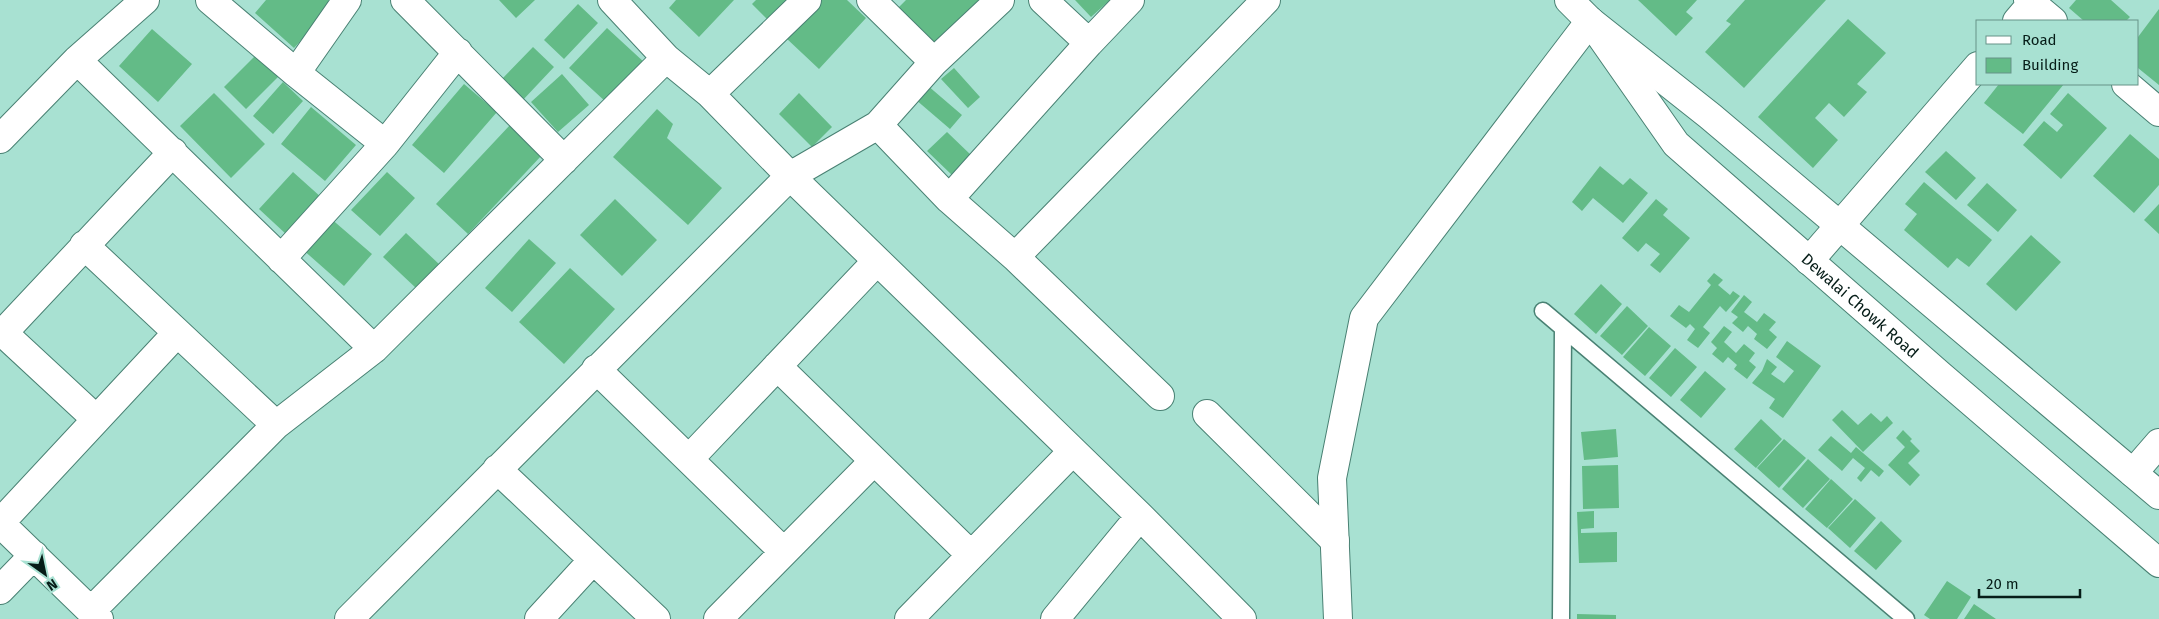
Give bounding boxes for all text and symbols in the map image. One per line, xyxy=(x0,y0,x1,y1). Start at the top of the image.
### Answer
legend xyxy=(1976,20,2139,85)
text: Road xyxy=(2022,31,2057,49)
text: Building xyxy=(2022,56,2078,74)
street label: Dewalai Chowk Road xyxy=(1798,249,1923,362)
north arrow xyxy=(20,549,70,599)
scale bar xyxy=(1979,566,2080,598)
text: N xyxy=(43,575,60,594)
text: 20 m xyxy=(1986,575,2019,593)

